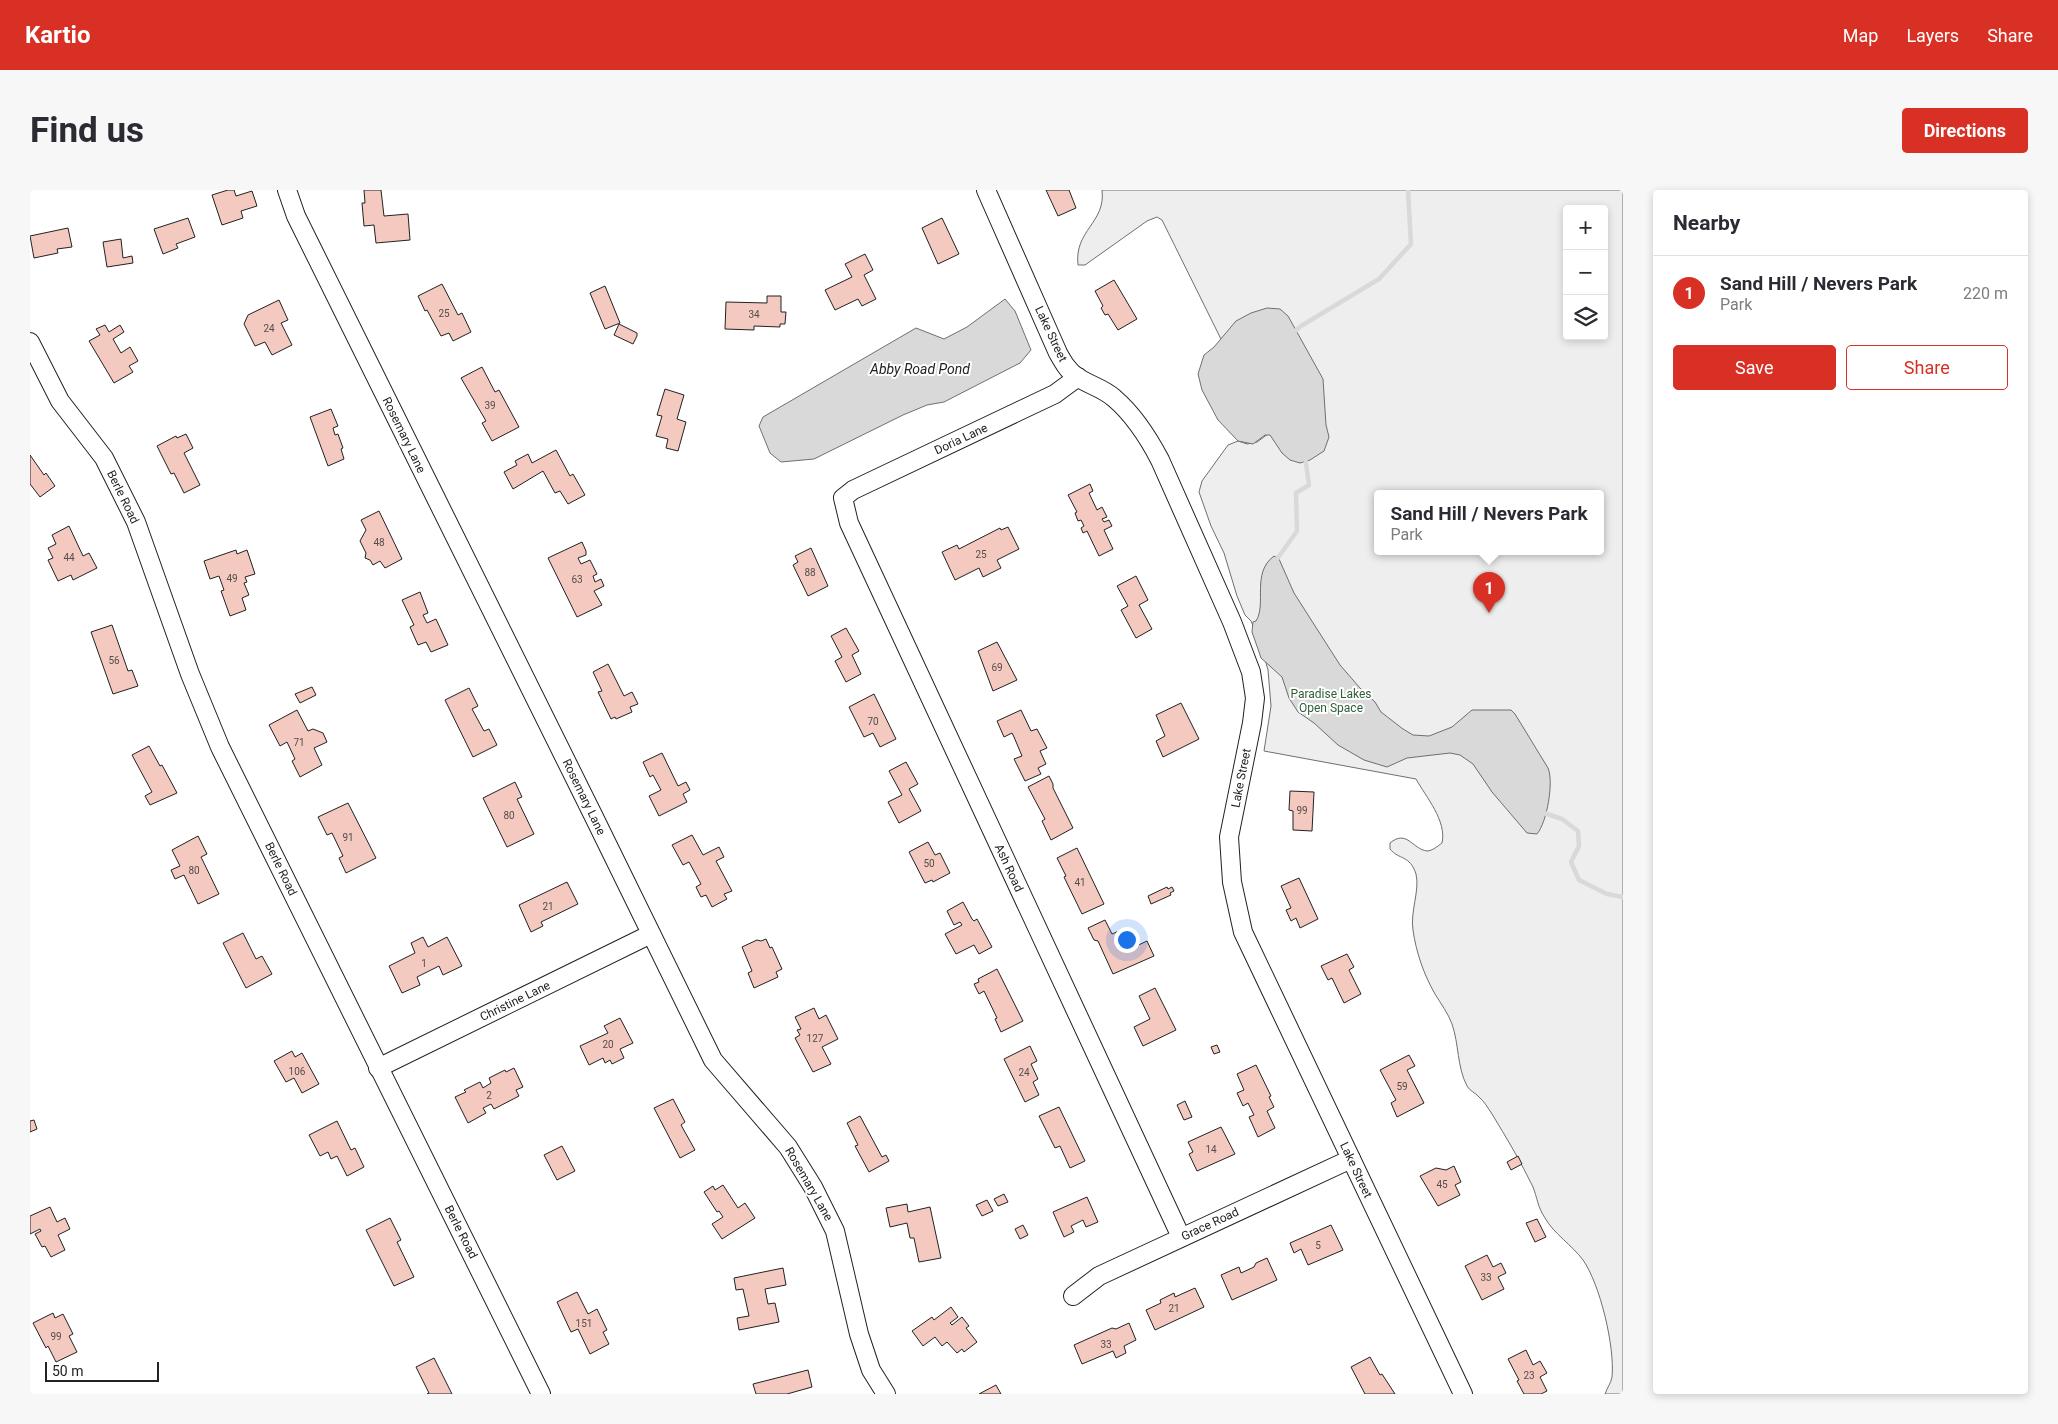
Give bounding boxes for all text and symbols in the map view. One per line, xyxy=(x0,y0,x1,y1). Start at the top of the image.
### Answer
text: Kartio xyxy=(25,21,91,49)
text: Map xyxy=(1843,25,1878,46)
text: Layers xyxy=(1906,25,1959,46)
text: Share xyxy=(1987,25,2033,46)
button: Directions xyxy=(1902,108,2028,153)
text: Find us xyxy=(30,110,144,151)
map controls xyxy=(1563,205,1608,340)
button: + xyxy=(1563,205,1608,250)
text: Nearby xyxy=(1673,211,1740,235)
button: − xyxy=(1563,250,1608,295)
text: Sand Hill / Nevers Park xyxy=(1720,272,1917,295)
text: 1 xyxy=(1684,284,1694,303)
text: 220 m xyxy=(1963,284,2008,303)
button: layers xyxy=(1563,295,1608,340)
text: Park xyxy=(1720,295,1752,314)
street label: Lake Street xyxy=(1032,304,1070,364)
house number: 25 xyxy=(438,308,450,319)
house number: 34 xyxy=(748,309,760,320)
house number: 24 xyxy=(263,323,275,334)
button: Save xyxy=(1673,345,1836,390)
button: Share xyxy=(1846,345,2008,390)
water label: Abby Road Pond xyxy=(869,361,970,377)
street label: Rosemary Lane xyxy=(380,395,428,475)
house number: 39 xyxy=(484,400,496,411)
street label: Doria Lane xyxy=(932,421,990,457)
street label: Berle Road xyxy=(104,468,142,526)
popup xyxy=(1374,490,1604,555)
text: Sand Hill / Nevers Park xyxy=(1390,502,1588,525)
text: Park xyxy=(1390,525,1423,544)
house number: 48 xyxy=(373,537,385,548)
house number: 25 xyxy=(975,549,987,560)
house number: 44 xyxy=(63,552,75,563)
house number: 88 xyxy=(804,567,816,578)
pin: 1 xyxy=(1473,572,1505,613)
house number: 49 xyxy=(226,573,238,584)
house number: 63 xyxy=(571,574,583,585)
house number: 56 xyxy=(108,655,120,666)
house number: 69 xyxy=(991,662,1003,673)
park label: Paradise Lakes Open Space xyxy=(1290,687,1372,715)
house number: 70 xyxy=(867,716,879,727)
house number: 71 xyxy=(293,737,305,748)
street label: Lake Street xyxy=(1228,747,1254,809)
street label: Rosemary Lane xyxy=(560,757,608,837)
house number: 99 xyxy=(1296,805,1308,816)
house number: 80 xyxy=(503,810,515,821)
house number: 91 xyxy=(342,832,354,843)
street label: Berle Road xyxy=(262,840,300,898)
street label: Ash Road xyxy=(992,842,1026,894)
house number: 50 xyxy=(923,858,935,869)
house number: 80 xyxy=(188,865,200,876)
house number: 41 xyxy=(1074,877,1086,888)
house number: 21 xyxy=(542,901,554,912)
your location xyxy=(1114,927,1140,953)
house number: 1 xyxy=(421,958,427,969)
street label: Christine Lane xyxy=(478,978,552,1024)
house number: 127 xyxy=(807,1033,824,1044)
house number: 20 xyxy=(602,1039,614,1050)
house number: 106 xyxy=(289,1066,306,1077)
house number: 24 xyxy=(1018,1067,1030,1078)
house number: 59 xyxy=(1396,1081,1408,1092)
house number: 2 xyxy=(486,1090,492,1101)
street label: Lake Street xyxy=(1337,1140,1375,1200)
house number: 14 xyxy=(1205,1144,1217,1155)
street label: Rosemary Lane xyxy=(782,1145,836,1223)
house number: 45 xyxy=(1436,1179,1448,1190)
street label: Berle Road xyxy=(442,1203,480,1261)
street label: Grace Road xyxy=(1179,1205,1241,1243)
house number: 5 xyxy=(1315,1240,1321,1251)
house number: 33 xyxy=(1480,1272,1492,1283)
house number: 21 xyxy=(1168,1303,1180,1314)
house number: 151 xyxy=(576,1318,592,1329)
house number: 99 xyxy=(50,1331,62,1342)
house number: 33 xyxy=(1100,1339,1112,1350)
scale bar xyxy=(45,1359,159,1382)
text: 50 m xyxy=(52,1363,84,1379)
house number: 23 xyxy=(1523,1370,1535,1381)

